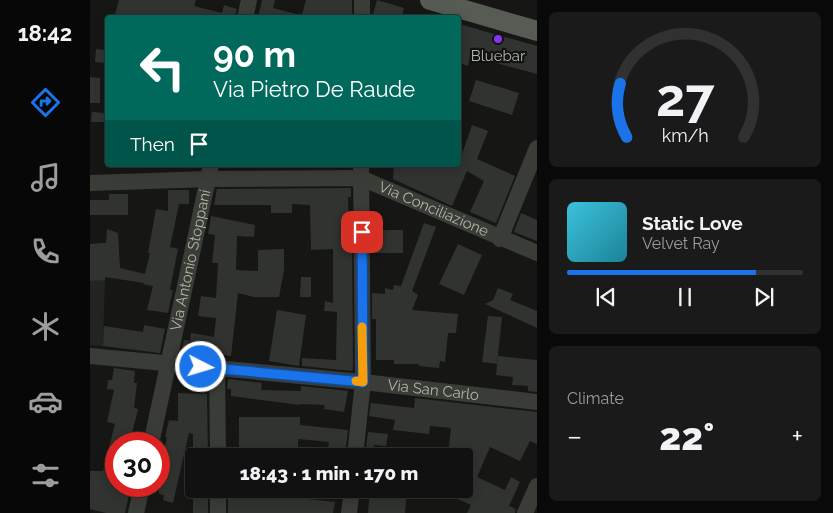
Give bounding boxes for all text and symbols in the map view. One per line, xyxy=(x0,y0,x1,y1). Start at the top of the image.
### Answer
text: 18:42 xyxy=(18,20,72,46)
marker: Bluebar xyxy=(492,33,504,45)
text: 90 m xyxy=(213,34,296,75)
icon: left xyxy=(130,35,195,100)
place label: Bluebar xyxy=(471,47,526,65)
text: 27 xyxy=(656,67,715,128)
text: Via Pietro De Raude xyxy=(213,76,415,102)
icon: directions xyxy=(28,85,63,120)
text: km/h xyxy=(661,125,709,146)
icon: arrive xyxy=(185,130,213,158)
text: Then xyxy=(130,133,175,155)
icon: music xyxy=(28,160,63,195)
street label: Via Conciliazione xyxy=(376,178,491,240)
street label: Via Antonio Stoppani xyxy=(167,188,214,333)
pin xyxy=(341,211,383,253)
text: Static Love xyxy=(642,212,743,234)
icon: arrive xyxy=(348,218,376,246)
icon: phone xyxy=(28,234,63,269)
text: Velvet Ray xyxy=(642,234,720,253)
icon: previous xyxy=(592,283,620,311)
icon: pause xyxy=(671,283,699,311)
icon: next xyxy=(750,283,778,311)
icon: climate xyxy=(28,309,63,344)
position arrow xyxy=(174,340,226,392)
street label: Via San Carlo xyxy=(387,376,480,404)
icon: car xyxy=(28,384,63,419)
text: Climate xyxy=(567,389,624,408)
text: 22° xyxy=(659,414,714,459)
text: − xyxy=(567,420,582,453)
text: + xyxy=(791,420,803,453)
speed limit sign: 30 xyxy=(105,432,170,497)
icon: filters xyxy=(28,458,63,493)
text: 18:43 · 1 min · 170 m xyxy=(240,462,418,484)

